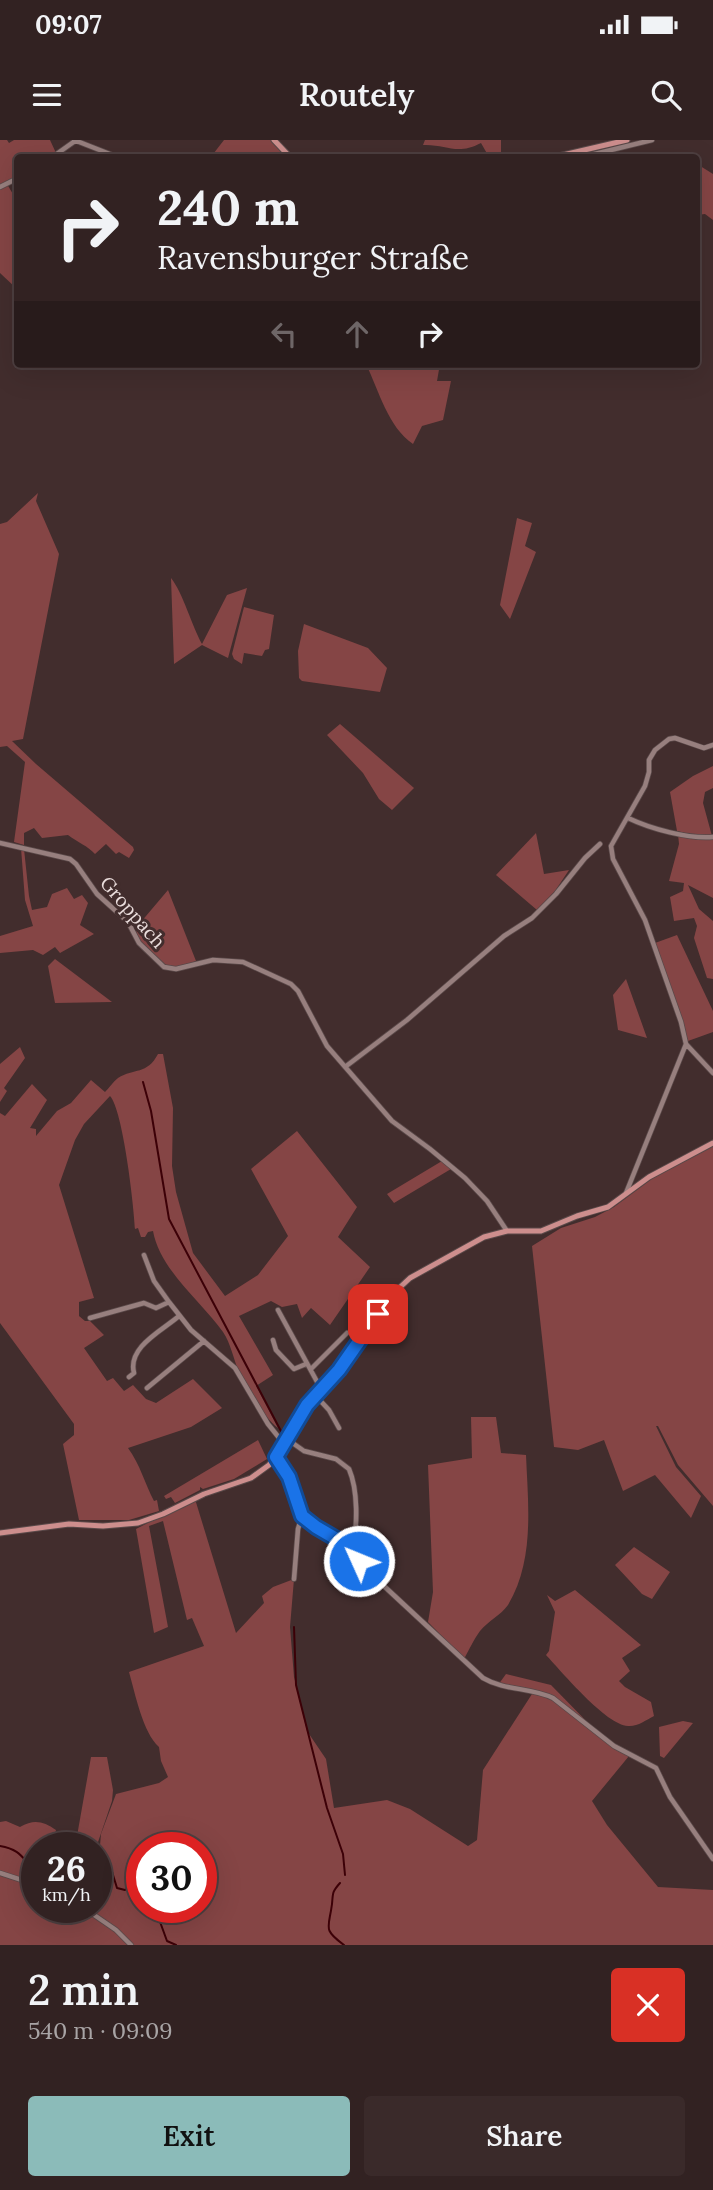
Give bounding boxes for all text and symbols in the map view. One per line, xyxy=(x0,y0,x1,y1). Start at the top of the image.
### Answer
text: 09:07 xyxy=(35,8,102,41)
text: Routely xyxy=(299,74,414,115)
icon: menu xyxy=(28,76,66,114)
icon: search xyxy=(647,76,685,114)
text: 240 m xyxy=(157,176,299,238)
icon: right xyxy=(42,182,133,273)
text: Ravensburger Straße xyxy=(157,237,469,278)
icon: left xyxy=(265,315,303,353)
icon: ahead xyxy=(338,315,376,353)
icon: right xyxy=(411,315,449,353)
street label: Groppach xyxy=(95,871,171,953)
pin xyxy=(348,1284,408,1344)
icon: arrive xyxy=(359,1295,397,1333)
position arrow xyxy=(322,1524,396,1598)
speed limit sign: 30 xyxy=(126,1832,217,1923)
text: 26 xyxy=(47,1846,86,1891)
text: km/h xyxy=(42,1883,91,1906)
text: 2 min xyxy=(28,1963,139,2017)
button: close xyxy=(611,1968,685,2042)
text: 540 m · 09:09 xyxy=(28,2016,173,2045)
button: Exit xyxy=(28,2096,350,2176)
button: Share xyxy=(364,2096,685,2176)

